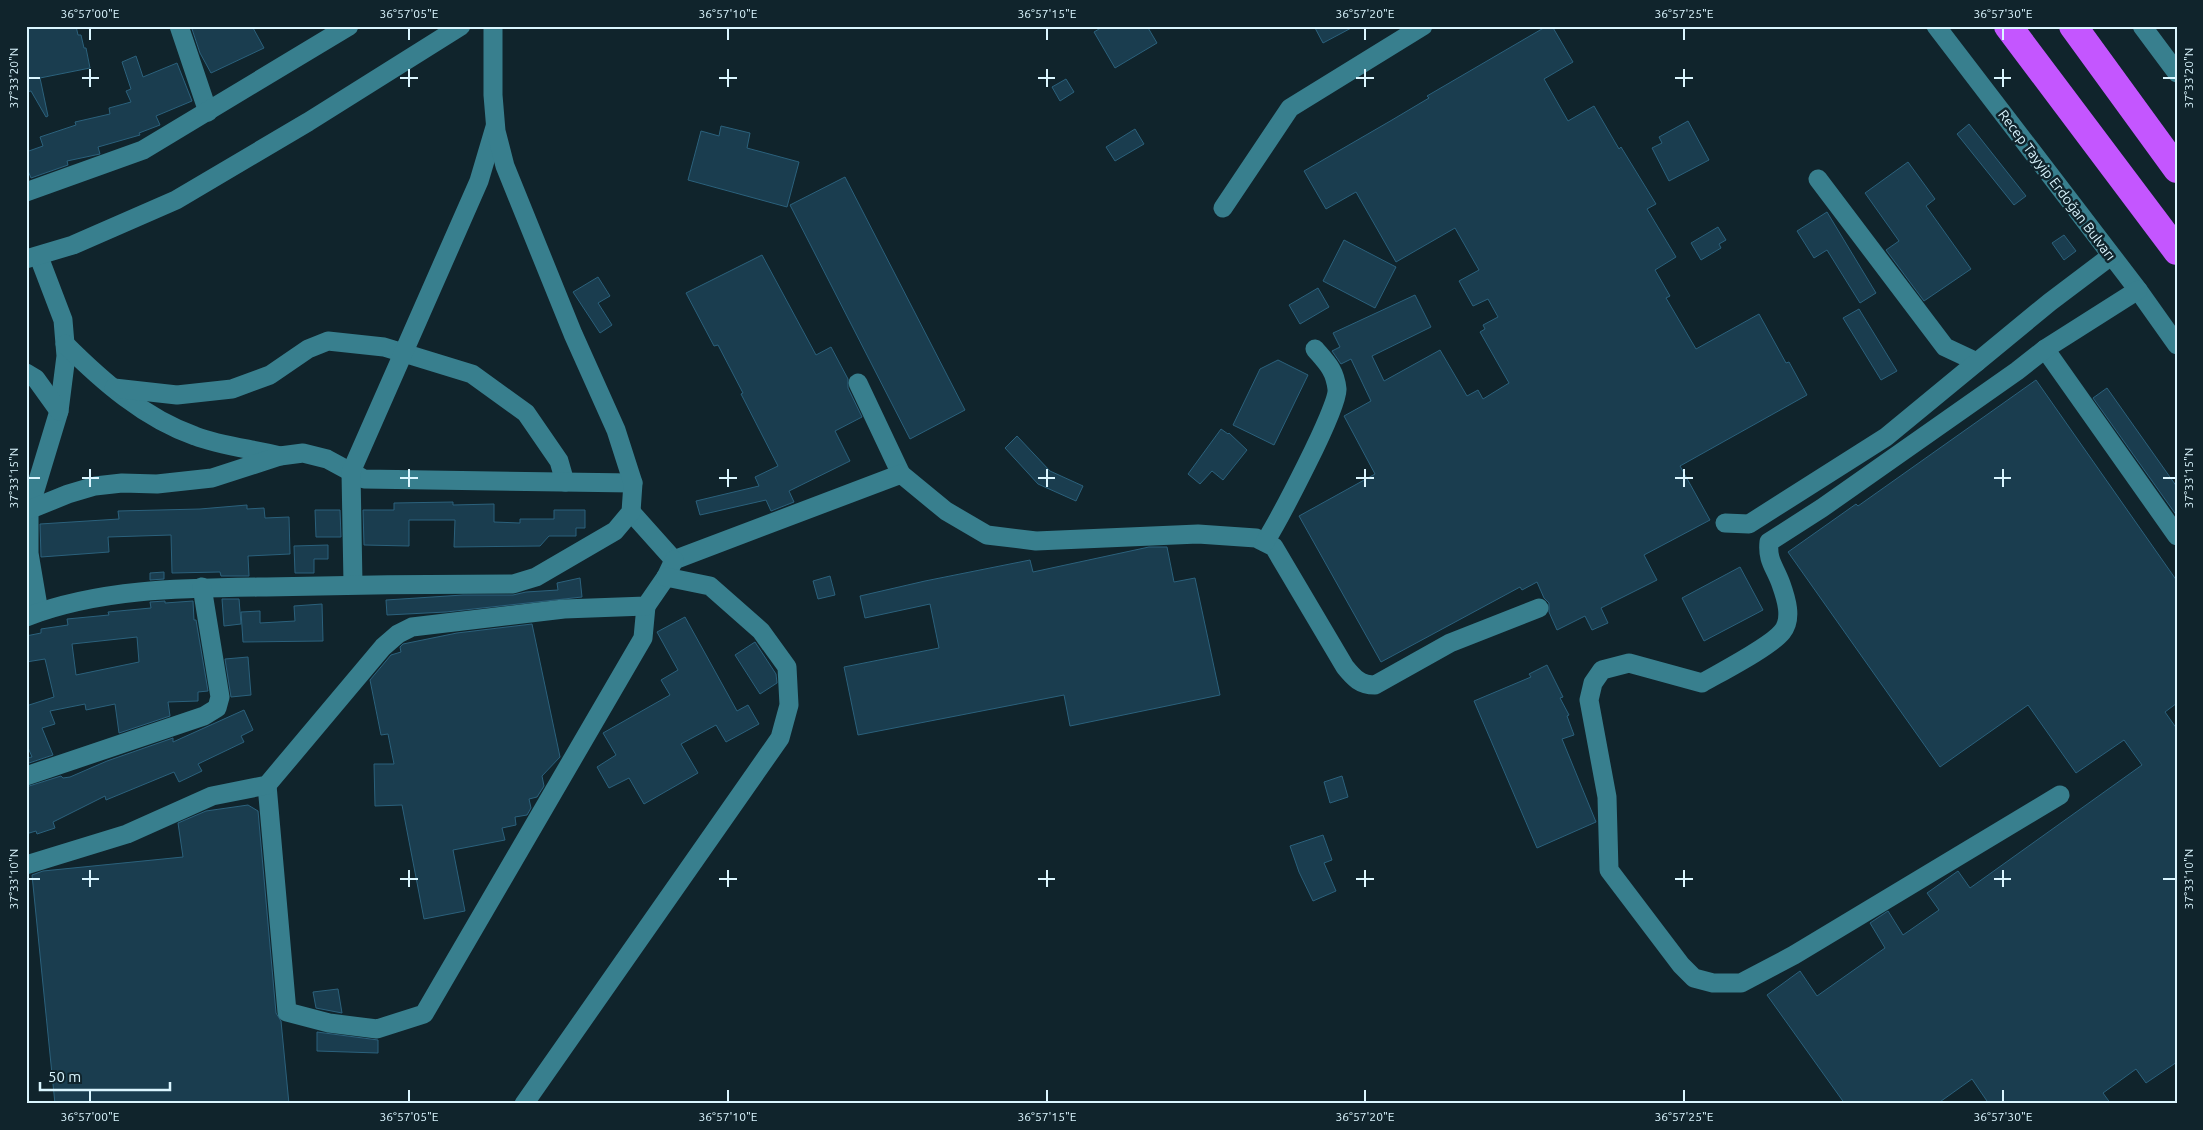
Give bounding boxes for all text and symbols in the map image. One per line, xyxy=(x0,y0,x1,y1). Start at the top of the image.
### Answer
text: 36°57'00"E xyxy=(61,7,120,20)
text: 36°57'05"E xyxy=(380,7,439,20)
text: 36°57'10"E xyxy=(699,7,758,20)
text: 36°57'15"E xyxy=(1018,7,1077,20)
text: 36°57'20"E xyxy=(1336,7,1395,20)
text: 36°57'25"E xyxy=(1655,7,1714,20)
text: 36°57'30"E xyxy=(1974,7,2033,20)
text: 37°33'20"N xyxy=(7,48,20,108)
text: 37°33'20"N xyxy=(2182,48,2195,108)
street label: Recep Tayyip Erdoğan Bulvarı xyxy=(1995,107,2119,263)
text: 37°33'15"N xyxy=(7,448,20,508)
text: 37°33'15"N xyxy=(2182,448,2195,508)
text: 37°33'10"N xyxy=(7,849,20,909)
text: 37°33'10"N xyxy=(2182,849,2195,909)
scale bar xyxy=(40,1060,170,1092)
text: 50 m xyxy=(48,1068,81,1085)
text: 36°57'00"E xyxy=(61,1110,120,1123)
text: 36°57'05"E xyxy=(380,1110,439,1123)
text: 36°57'10"E xyxy=(699,1110,758,1123)
text: 36°57'15"E xyxy=(1018,1110,1077,1123)
text: 36°57'20"E xyxy=(1336,1110,1395,1123)
text: 36°57'25"E xyxy=(1655,1110,1714,1123)
text: 36°57'30"E xyxy=(1974,1110,2033,1123)

